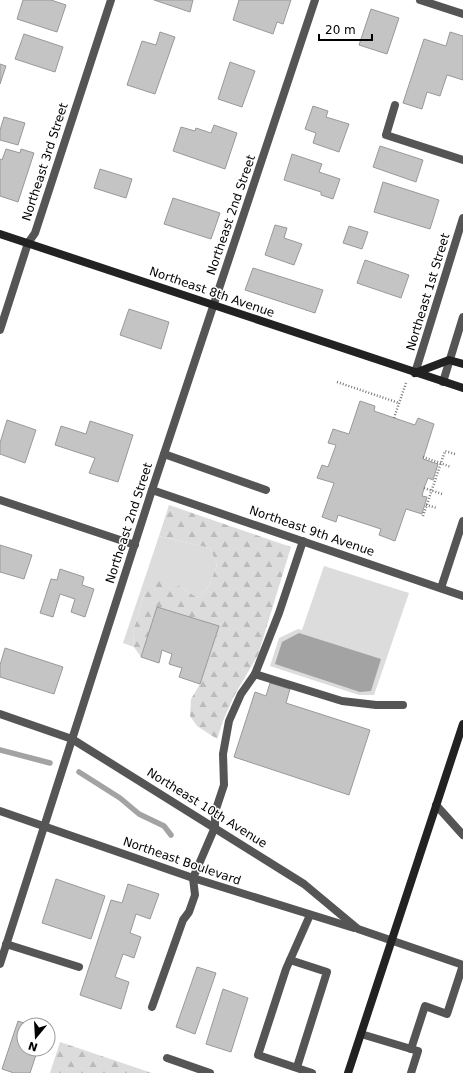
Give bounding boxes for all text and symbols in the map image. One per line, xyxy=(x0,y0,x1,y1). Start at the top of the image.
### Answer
scale bar xyxy=(319,16,372,42)
text: 20 m xyxy=(325,23,356,37)
street label: Northeast 3rd Street xyxy=(19,101,71,223)
street label: Northeast 2nd Street xyxy=(204,153,258,277)
street label: Northeast 1st Street xyxy=(403,231,453,352)
street label: Northeast 8th Avenue xyxy=(148,264,276,320)
street label: Northeast 2nd Street xyxy=(103,461,155,585)
street label: Northeast 9th Avenue xyxy=(248,503,376,559)
street label: Northeast 10th Avenue xyxy=(144,765,270,851)
street label: Northeast Boulevard xyxy=(121,834,243,888)
north arrow xyxy=(16,1017,56,1057)
text: N xyxy=(27,1038,39,1054)

